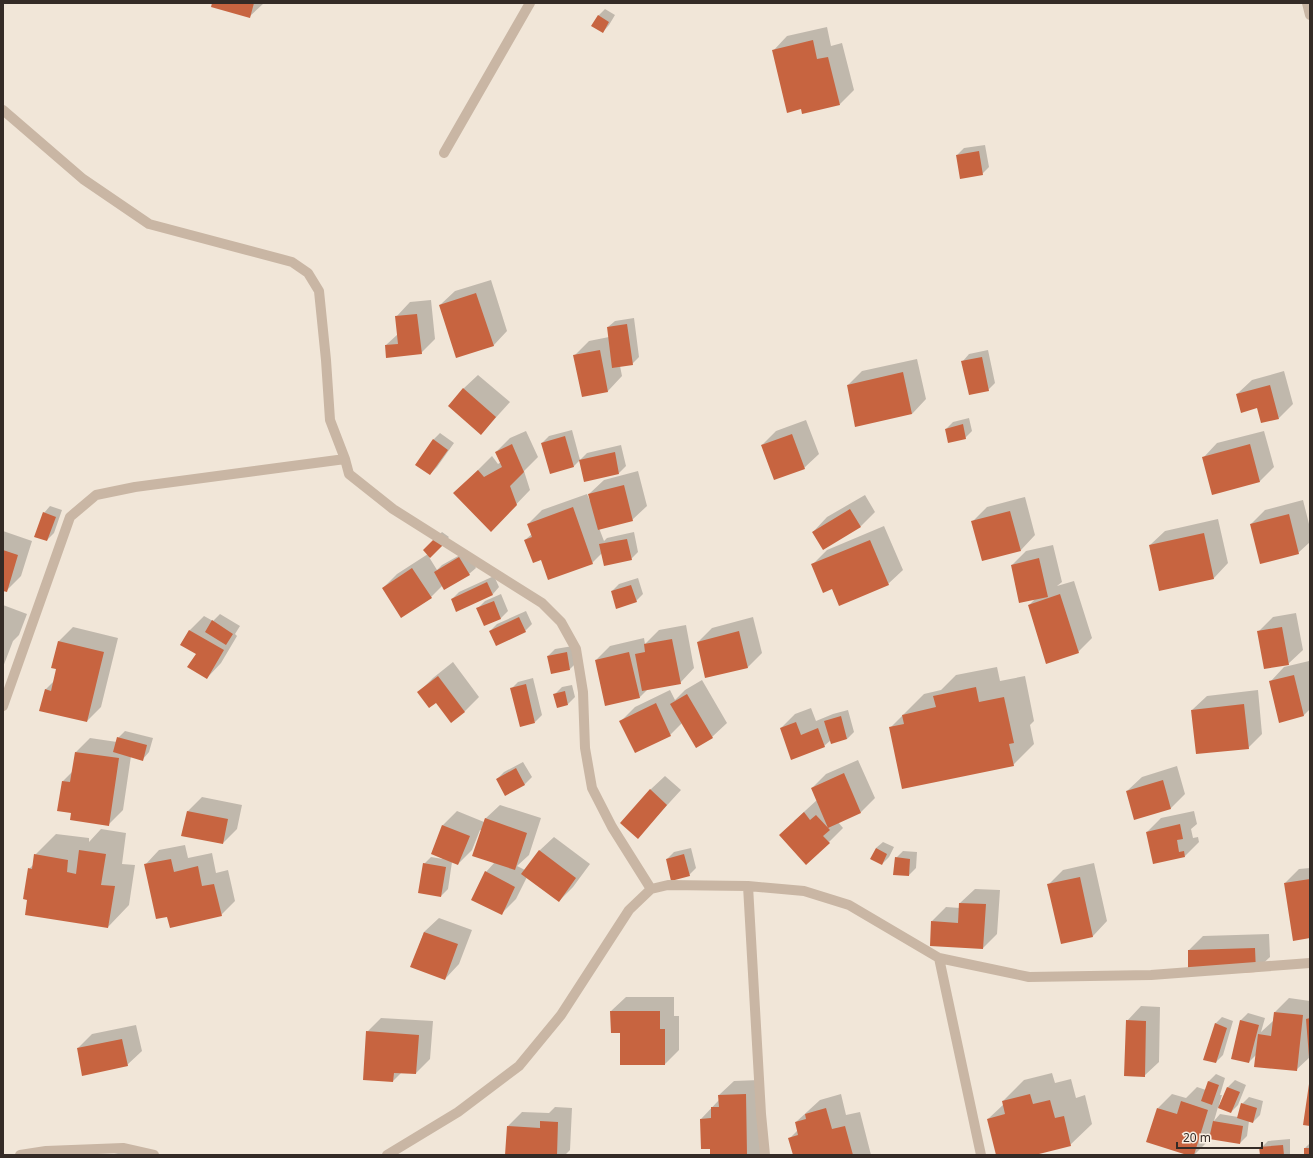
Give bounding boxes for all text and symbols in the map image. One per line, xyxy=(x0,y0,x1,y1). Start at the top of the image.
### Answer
scale bar xyxy=(1177,1124,1262,1150)
text: 20 m xyxy=(1183,1129,1211,1146)

